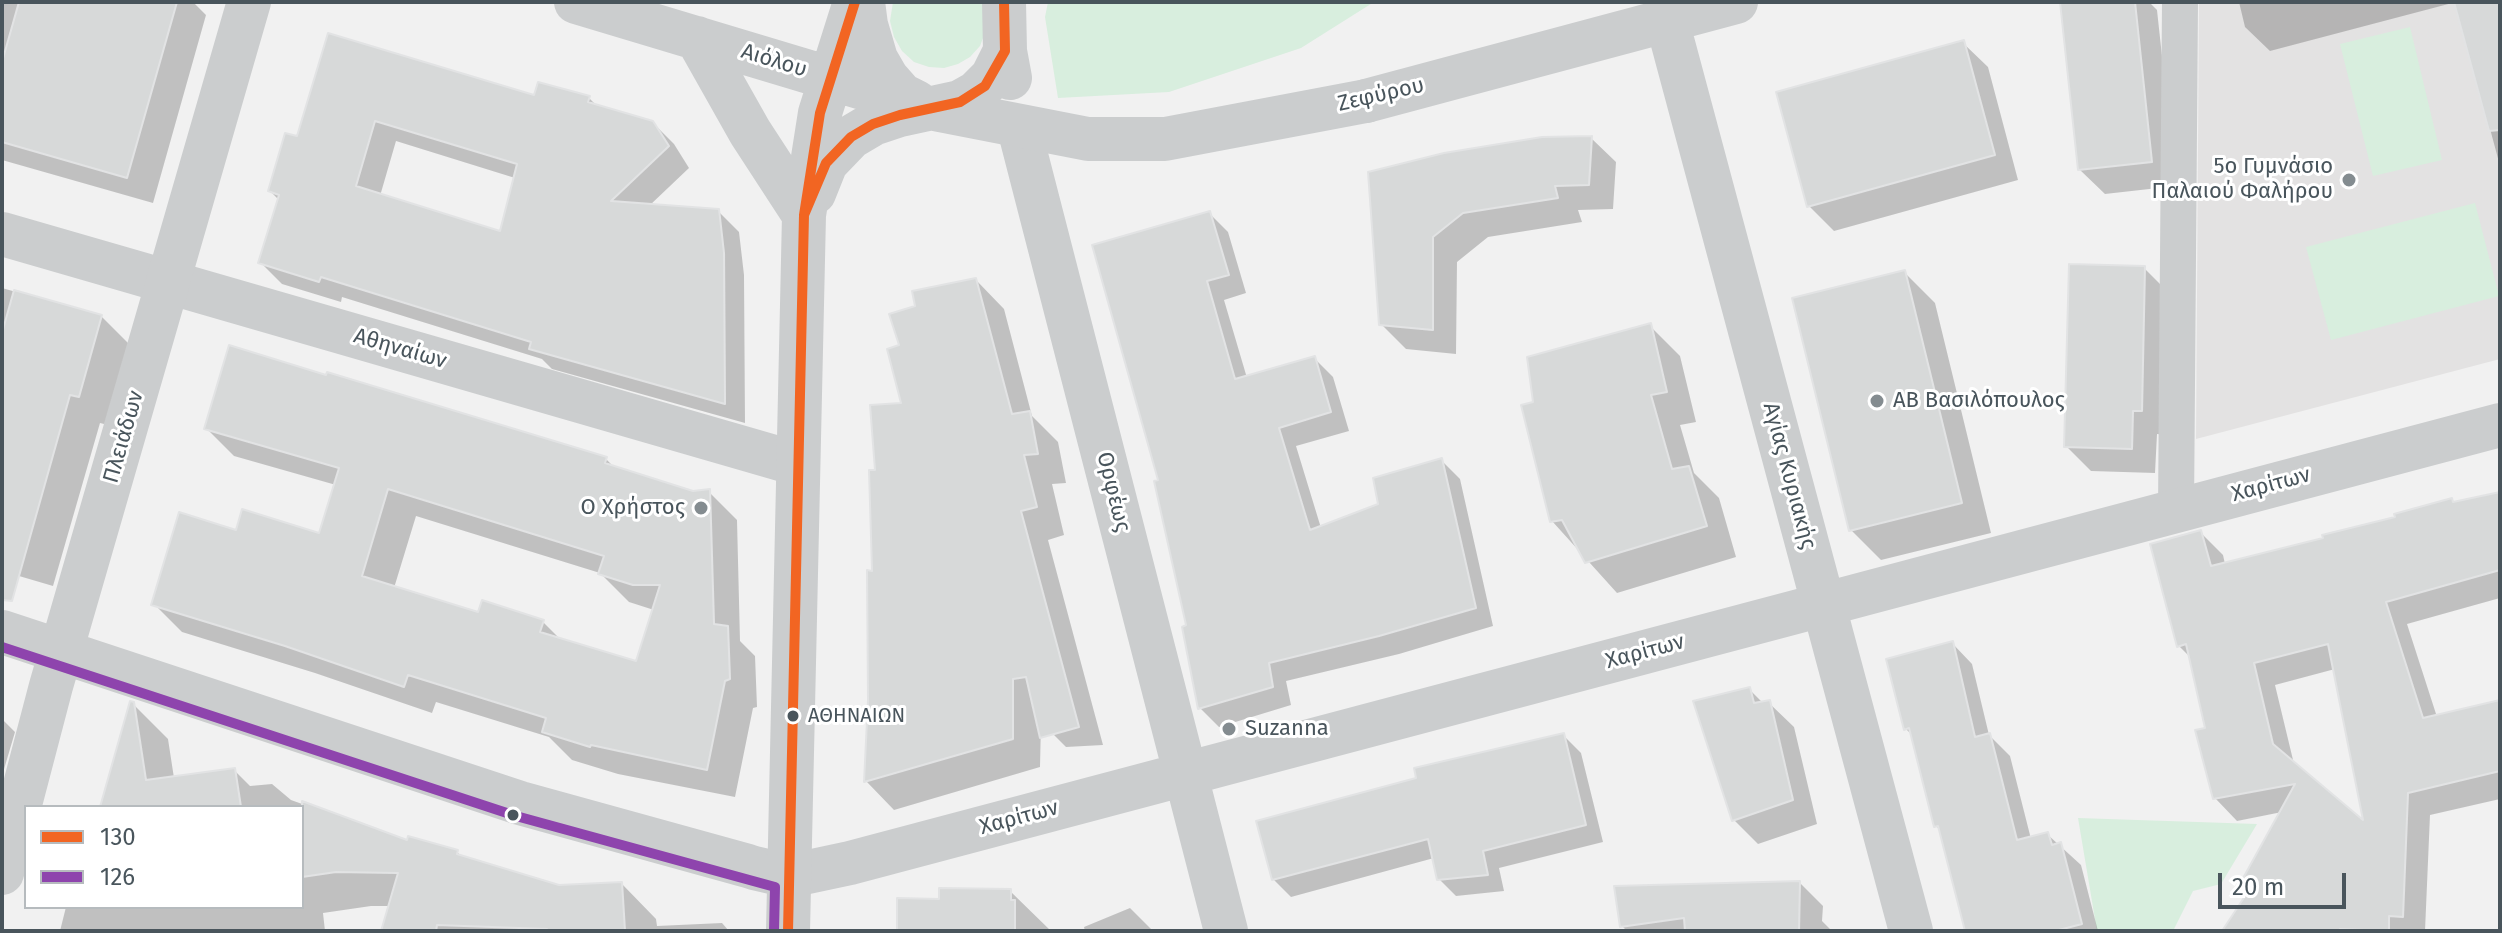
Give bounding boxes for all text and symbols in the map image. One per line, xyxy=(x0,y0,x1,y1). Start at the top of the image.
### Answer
street label: Αιόλου xyxy=(738,39,810,83)
street label: Ζεφύρου xyxy=(1335,72,1427,118)
place label: 5ο Γυμνάσιο Παλαιού Φαλήρου xyxy=(2152,154,2333,206)
marker: 5ο Γυμνάσιο Παλαιού Φαλήρου xyxy=(2340,171,2358,189)
street label: Αθηναίων xyxy=(350,323,450,375)
street label: Πλειάδων xyxy=(98,388,150,486)
place label: ΑΒ Βασιλόπουλος xyxy=(1893,388,2065,414)
marker: ΑΒ Βασιλόπουλος xyxy=(1868,392,1886,410)
street label: Αγίας Κυριακής xyxy=(1757,400,1821,552)
street label: Ορφέως xyxy=(1090,449,1136,535)
street label: Χαρίτων xyxy=(2229,462,2313,508)
place label: Ο Χρήστος xyxy=(581,495,685,521)
marker: Ο Χρήστος xyxy=(692,499,710,517)
street label: Χαρίτων xyxy=(1603,629,1687,675)
place label: ΑΘΗΝΑΙΩΝ xyxy=(808,704,905,728)
marker: ΑΘΗΝΑΙΩΝ xyxy=(785,708,801,724)
place label: Suzanna xyxy=(1245,716,1329,742)
marker: Suzanna xyxy=(1220,720,1238,738)
street label: Χαρίτων xyxy=(977,795,1061,841)
legend xyxy=(24,805,304,909)
unlabelled marker xyxy=(505,807,521,823)
text: 130 xyxy=(100,823,136,851)
scale bar xyxy=(2222,857,2350,907)
text: 126 xyxy=(100,863,135,891)
text: 20 m xyxy=(2232,873,2284,901)

